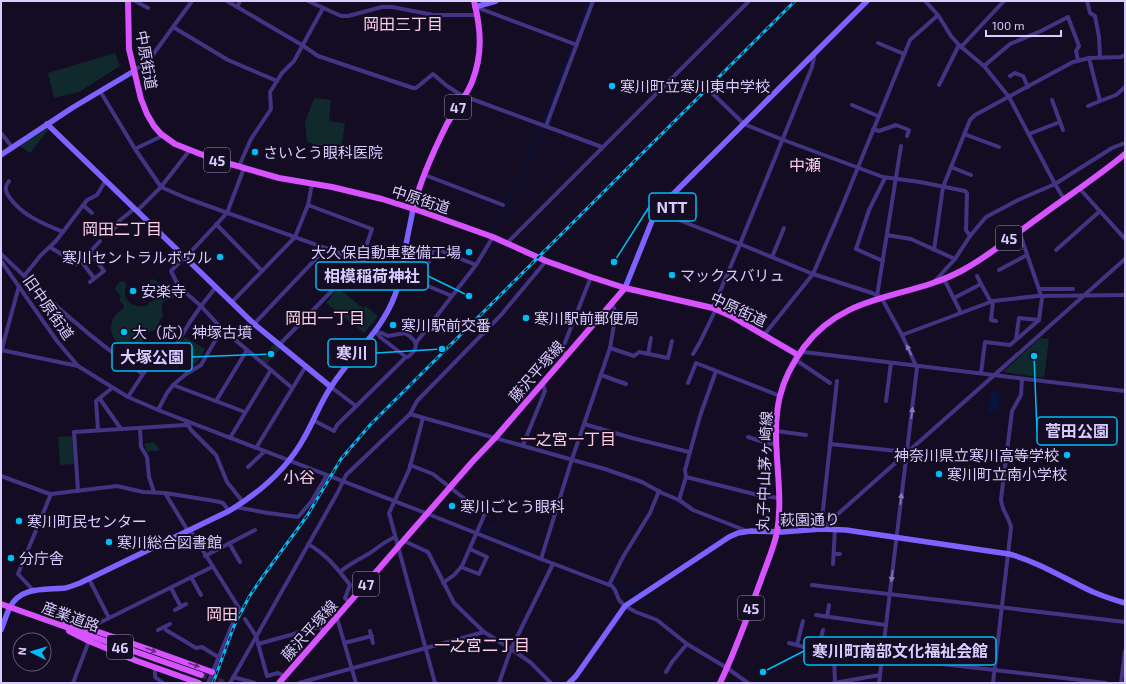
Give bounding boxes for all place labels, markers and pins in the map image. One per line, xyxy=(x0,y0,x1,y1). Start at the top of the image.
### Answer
place label: 寒川町立寒川東中学校 xyxy=(620,77,770,95)
marker: 寒川町立寒川東中学校 xyxy=(607,81,617,91)
place label: さいとう眼科医院 xyxy=(263,143,383,161)
marker: さいとう眼科医院 xyxy=(250,147,260,157)
callout: NTT xyxy=(649,193,696,221)
place label: 大久保自動車整備工場 xyxy=(311,243,461,261)
marker: 大久保自動車整備工場 xyxy=(464,247,474,257)
place label: 寒川セントラルボウル xyxy=(62,248,212,266)
marker: 寒川セントラルボウル xyxy=(215,252,225,262)
callout: 相模稲荷神社 xyxy=(316,262,428,290)
place label: マックスバリュ xyxy=(680,266,785,284)
marker: マックスバリュ xyxy=(667,270,677,280)
place label: 安楽寺 xyxy=(141,282,186,300)
marker: 安楽寺 xyxy=(128,286,138,296)
place label: 寒川駅前郵便局 xyxy=(534,309,639,327)
marker: 寒川駅前郵便局 xyxy=(521,313,531,323)
place label: 寒川駅前交番 xyxy=(401,316,491,334)
marker: 寒川駅前交番 xyxy=(388,320,398,330)
place label: 大（応）神塚古墳 xyxy=(132,323,252,341)
marker: 大（応）神塚古墳 xyxy=(119,327,129,337)
callout: 寒川 xyxy=(328,339,376,367)
callout: 大塚公園 xyxy=(112,343,192,371)
callout: 菅田公園 xyxy=(1037,417,1117,445)
place label: 神奈川県立寒川高等学校 xyxy=(894,446,1059,464)
marker: 神奈川県立寒川高等学校 xyxy=(1062,450,1072,460)
place label: 寒川町立南小学校 xyxy=(947,465,1067,483)
marker: 寒川町立南小学校 xyxy=(934,469,944,479)
place label: 寒川ごとう眼科 xyxy=(460,497,565,515)
marker: 寒川ごとう眼科 xyxy=(447,501,457,511)
place label: 寒川町民センター xyxy=(27,512,147,530)
marker: 寒川町民センター xyxy=(14,516,24,526)
place label: 寒川総合図書館 xyxy=(117,533,222,551)
marker: 寒川総合図書館 xyxy=(104,537,114,547)
place label: 分庁舎 xyxy=(19,549,64,567)
marker: 分庁舎 xyxy=(6,553,16,563)
callout: 寒川町南部文化福祉会館 xyxy=(804,637,996,665)

